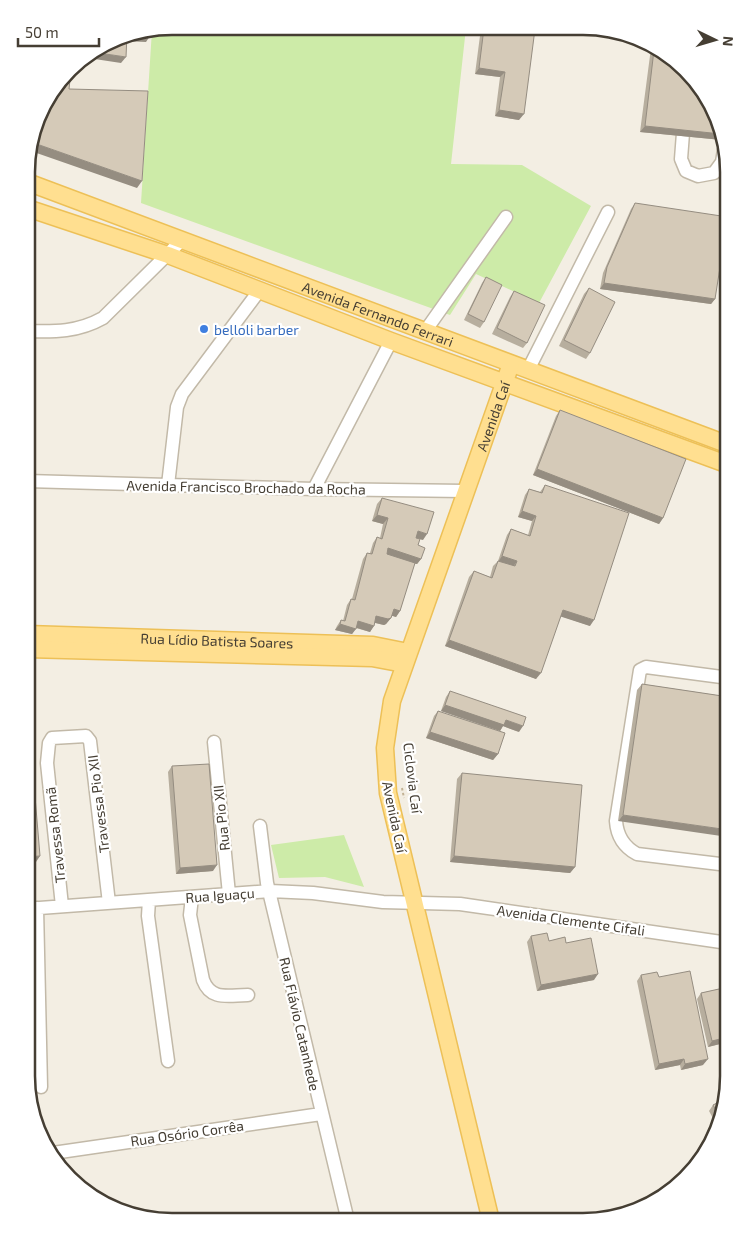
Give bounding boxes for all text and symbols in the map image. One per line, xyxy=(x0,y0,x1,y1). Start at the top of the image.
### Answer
scale bar xyxy=(18,15,99,47)
north arrow xyxy=(690,15,740,65)
text: 50 m xyxy=(25,23,59,41)
text: N xyxy=(720,35,737,47)
street label: Avenida Fernando Ferrari xyxy=(300,277,456,350)
place label: belloli barber xyxy=(214,321,299,338)
marker: belloli barber xyxy=(198,323,210,335)
street label: Avenida Caí xyxy=(472,378,513,453)
street label: Avenida Francisco Brochado da Rocha xyxy=(126,476,366,498)
street label: Rua Lídio Batista Soares xyxy=(140,629,294,651)
street label: Ciclovia Caí xyxy=(400,742,426,815)
street label: Travessa Pio XII xyxy=(84,754,112,854)
street label: Avenida Caí xyxy=(379,780,411,855)
street label: Rua Pio XII xyxy=(209,784,233,852)
street label: Travessa Romã xyxy=(42,786,68,884)
street label: Rua Iguaçu xyxy=(185,884,255,907)
street label: Avenida Clemente Cifali xyxy=(496,901,646,939)
street label: Rua Flávio Catanhede xyxy=(276,955,324,1093)
street label: Rua Osório Corrêa xyxy=(129,1117,245,1149)

